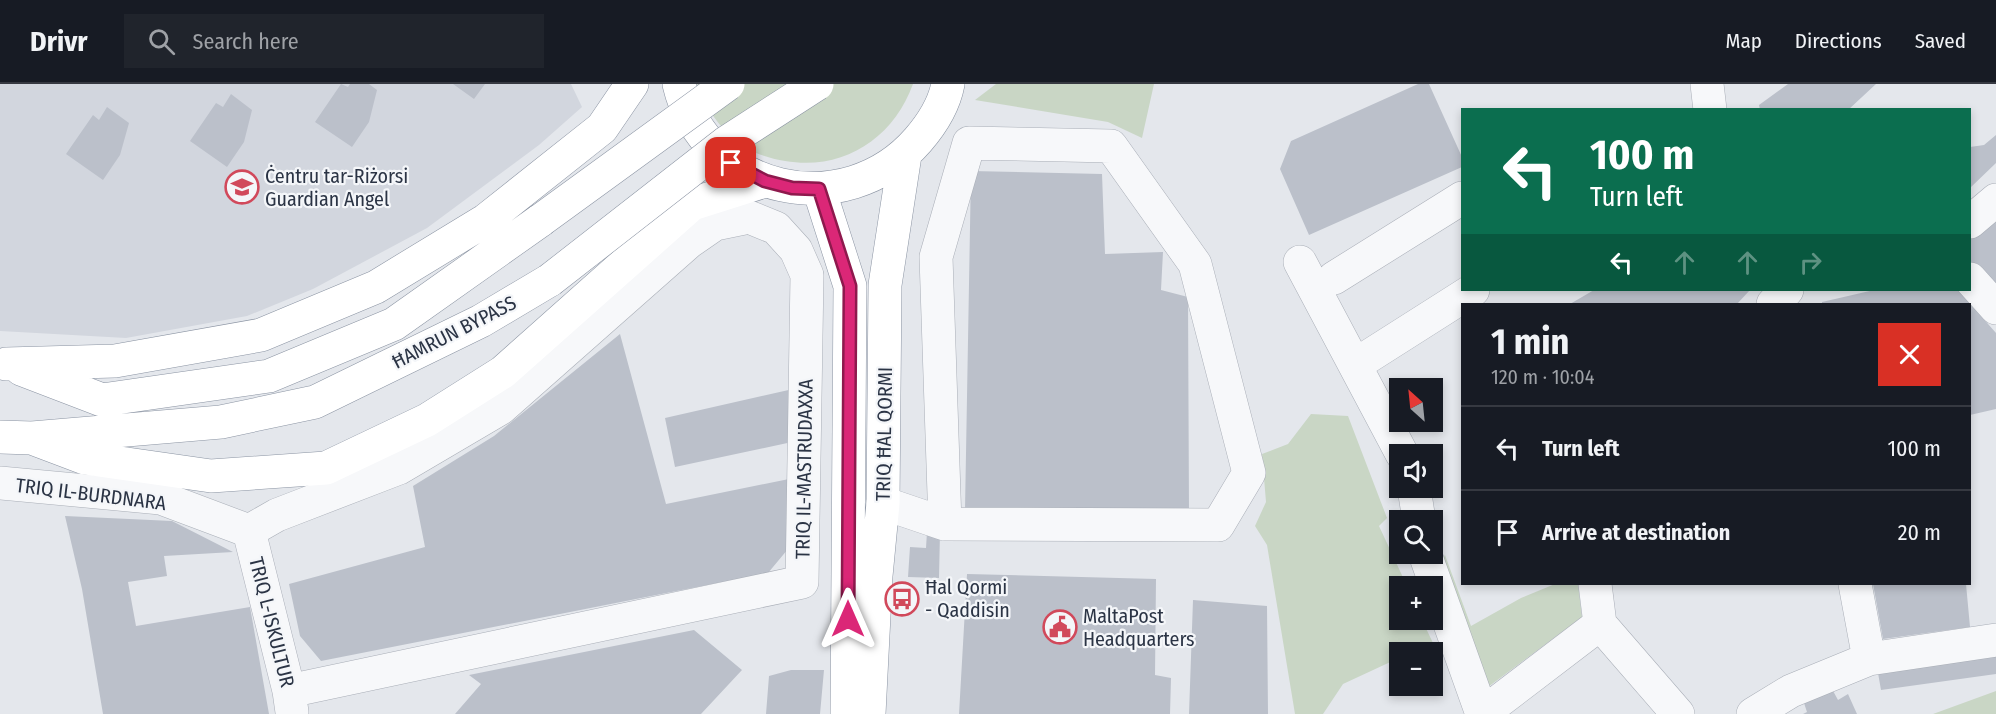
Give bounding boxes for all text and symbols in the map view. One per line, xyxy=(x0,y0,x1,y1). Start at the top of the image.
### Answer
search box xyxy=(124,14,544,68)
text: Drivr xyxy=(30,25,88,58)
icon: search xyxy=(145,25,178,58)
text: Search here xyxy=(193,28,299,55)
text: Map xyxy=(1725,28,1762,54)
text: Directions xyxy=(1795,28,1882,54)
text: Saved xyxy=(1915,28,1966,54)
text: 100 m xyxy=(1590,130,1694,180)
icon: left xyxy=(1491,132,1569,210)
pin xyxy=(705,137,756,188)
icon: arrive xyxy=(714,146,747,179)
place label: Ċentru tar-Riżorsi Guardian Angel xyxy=(265,164,408,211)
school or university icon: Ċentru tar-Riżorsi Guardian Angel xyxy=(224,169,260,205)
text: Turn left xyxy=(1590,181,1683,213)
icon: left xyxy=(1605,246,1638,279)
icon: ahead xyxy=(1668,246,1701,279)
icon: ahead xyxy=(1731,246,1764,279)
icon: right xyxy=(1794,246,1827,279)
street label: ĦAMRUN BYPASS xyxy=(388,290,520,374)
text: 1 min xyxy=(1491,320,1569,364)
button: close xyxy=(1878,323,1941,386)
text: 120 m · 10:04 xyxy=(1491,365,1594,389)
street label: TRIQ ĦAL QORMI xyxy=(871,367,897,501)
street label: TRIQ IL-MASTRUDAXXA xyxy=(790,378,818,559)
north arrow xyxy=(1389,378,1443,432)
map controls xyxy=(1389,378,1443,696)
icon: left xyxy=(1491,432,1524,465)
text: Turn left xyxy=(1542,435,1620,462)
text: 100 m xyxy=(1887,435,1941,462)
button: sound xyxy=(1389,444,1443,498)
street label: TRIQ IL-BURDNARA xyxy=(14,473,168,515)
button: search xyxy=(1389,510,1443,564)
icon: arrive xyxy=(1491,516,1524,549)
text: Arrive at destination xyxy=(1542,519,1730,546)
text: 20 m xyxy=(1898,519,1941,546)
street label: TRIQ L-ISKULTUR xyxy=(244,554,300,690)
place label: Ħal Qormi - Qaddisin xyxy=(925,575,1010,622)
button: + xyxy=(1389,576,1443,630)
bus stop icon: Ħal Qormi - Qaddisin xyxy=(884,581,920,617)
position arrow xyxy=(816,587,880,651)
place label: MaltaPost Headquarters xyxy=(1083,604,1195,651)
public building icon: MaltaPost Headquarters xyxy=(1042,609,1078,645)
button: − xyxy=(1389,642,1443,696)

